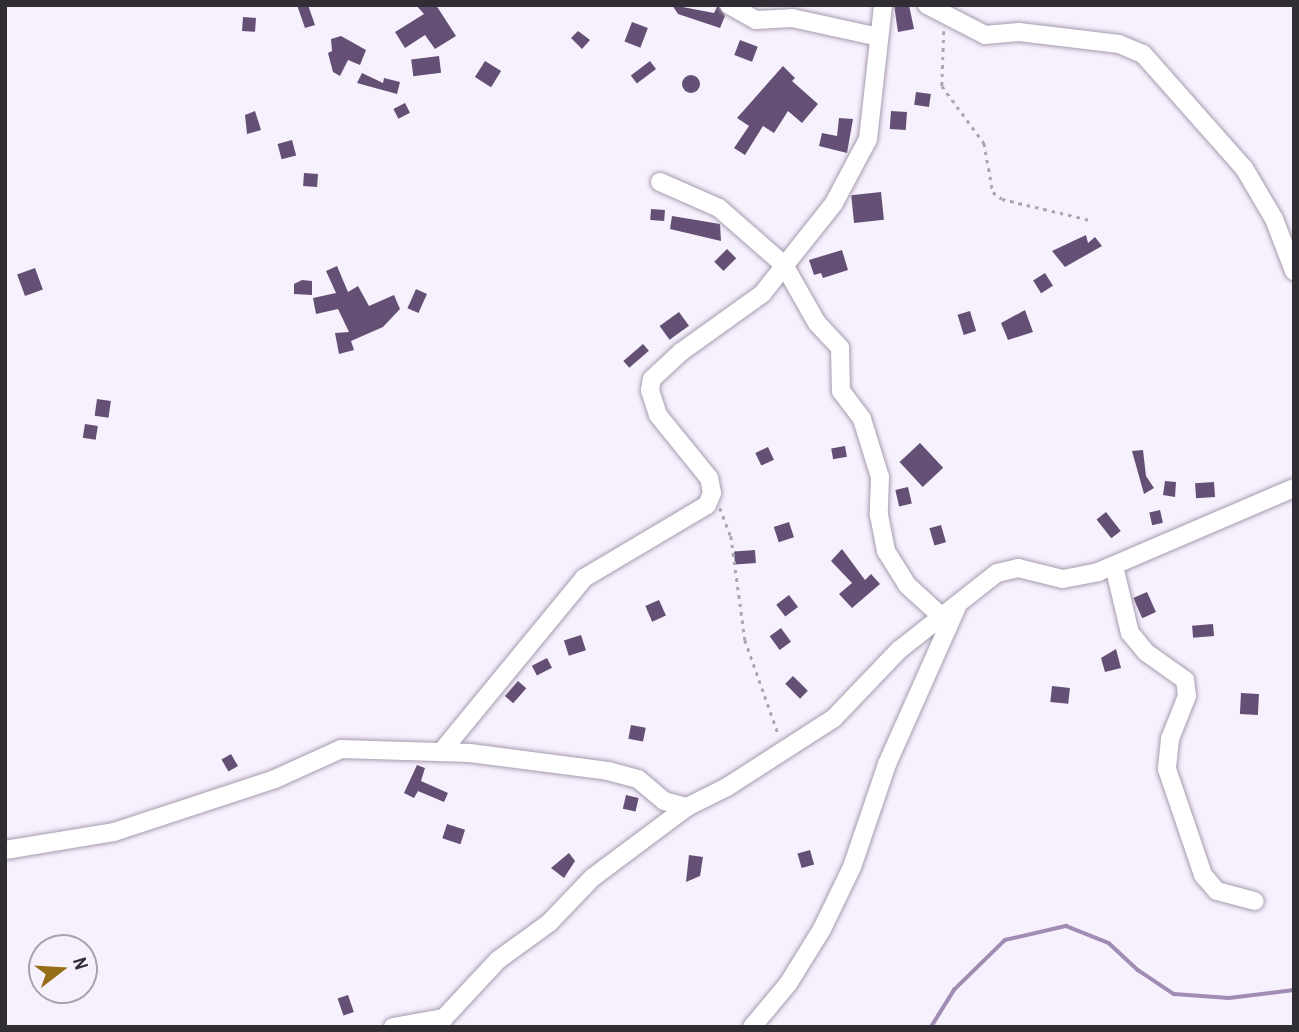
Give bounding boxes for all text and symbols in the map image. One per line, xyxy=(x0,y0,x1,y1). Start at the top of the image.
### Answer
north arrow xyxy=(28,934,98,1004)
text: N xyxy=(67,954,95,973)

